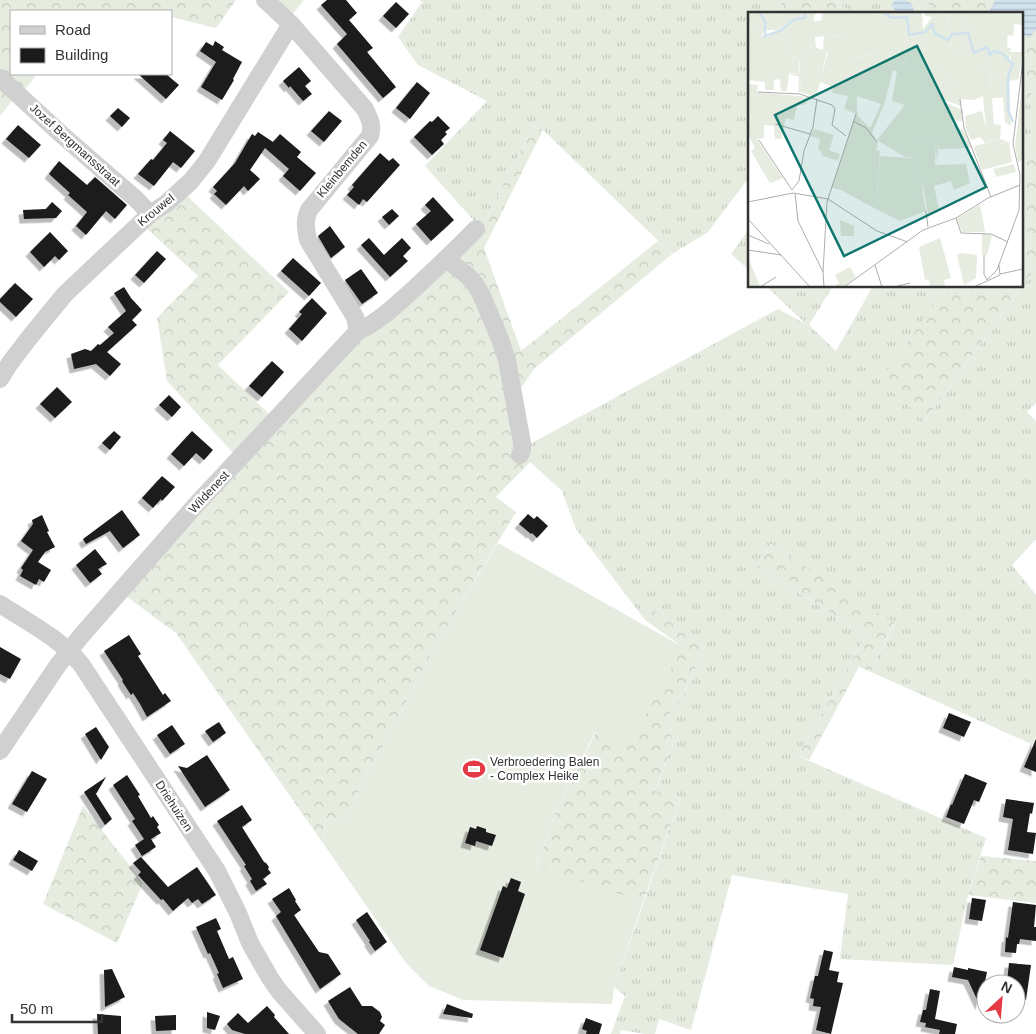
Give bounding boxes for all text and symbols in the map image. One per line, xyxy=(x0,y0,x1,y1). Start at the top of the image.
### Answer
legend xyxy=(10,10,172,75)
inset map xyxy=(748,12,1024,288)
text: Road xyxy=(55,21,91,38)
text: Building xyxy=(55,46,108,63)
street label: Jozef Bergmansstraat xyxy=(27,101,124,190)
street label: Kleinbemden xyxy=(314,138,370,200)
street label: Krouwel xyxy=(135,191,177,229)
street label: Wildenest xyxy=(186,467,233,516)
place label: Verbroedering Balen - Complex Heike xyxy=(490,755,599,783)
sports icon: Verbroedering Balen - Complex Heike xyxy=(461,756,487,782)
street label: Driehuizen xyxy=(153,778,195,834)
north arrow xyxy=(976,974,1026,1024)
text: N xyxy=(999,978,1015,997)
scale bar xyxy=(12,992,102,1024)
text: 50 m xyxy=(20,1000,53,1017)

